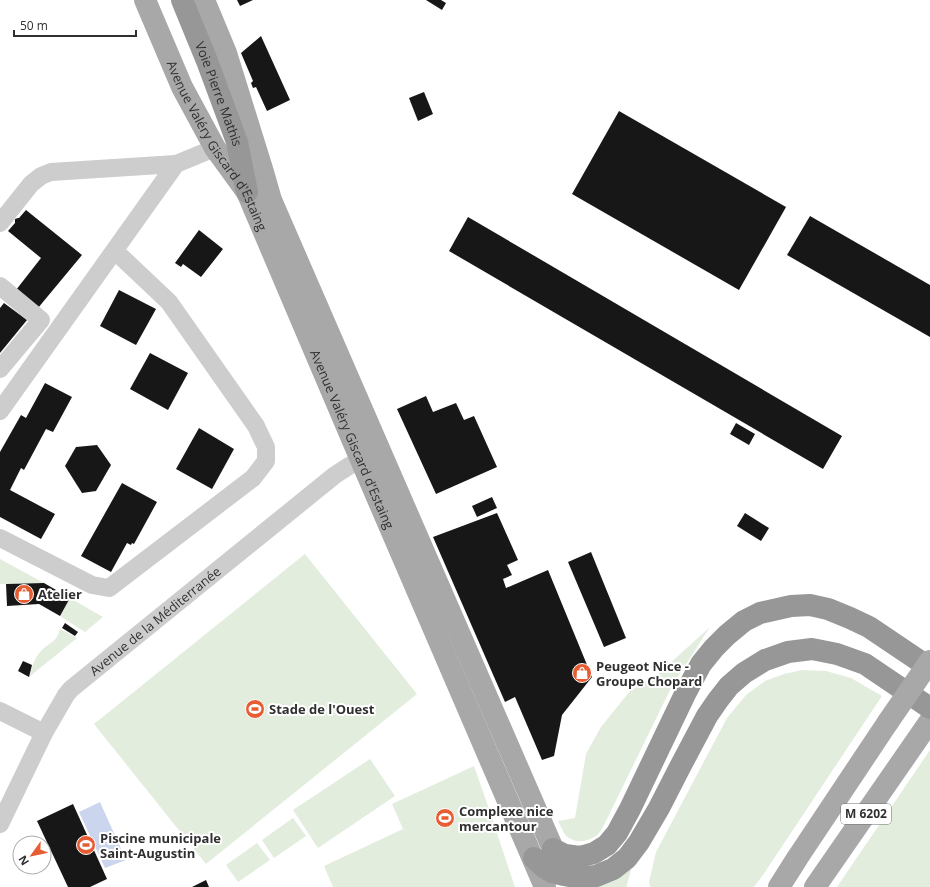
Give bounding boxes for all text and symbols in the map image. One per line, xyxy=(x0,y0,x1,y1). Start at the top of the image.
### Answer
scale bar xyxy=(14,12,136,38)
text: 50 m xyxy=(20,17,48,34)
street label: Voie Pierre Mathis xyxy=(191,39,247,148)
street label: Avenue Valéry Giscard d'Estaing xyxy=(163,58,271,234)
street label: Avenue Valéry Giscard d'Estaing xyxy=(306,347,399,532)
street label: Avenue de la Méditerranée xyxy=(86,562,224,680)
shop icon: Atelier xyxy=(13,583,35,605)
place label: Atelier xyxy=(38,585,82,603)
place label: Peugeot Nice - Groupe Chopard xyxy=(596,657,702,690)
shop icon: Peugeot Nice - Groupe Chopard xyxy=(571,662,593,684)
sports icon: Stade de l'Ouest xyxy=(244,698,266,720)
place label: Stade de l'Ouest xyxy=(269,700,375,718)
place label: Complexe nice mercantour xyxy=(459,802,554,835)
road number: M 6202 xyxy=(841,804,891,824)
sports icon: Complexe nice mercantour xyxy=(434,807,456,829)
place label: Piscine municipale Saint-Augustin xyxy=(100,829,221,862)
sports icon: Piscine municipale Saint-Augustin xyxy=(75,834,97,856)
north arrow xyxy=(12,835,52,875)
text: N xyxy=(14,853,32,869)

